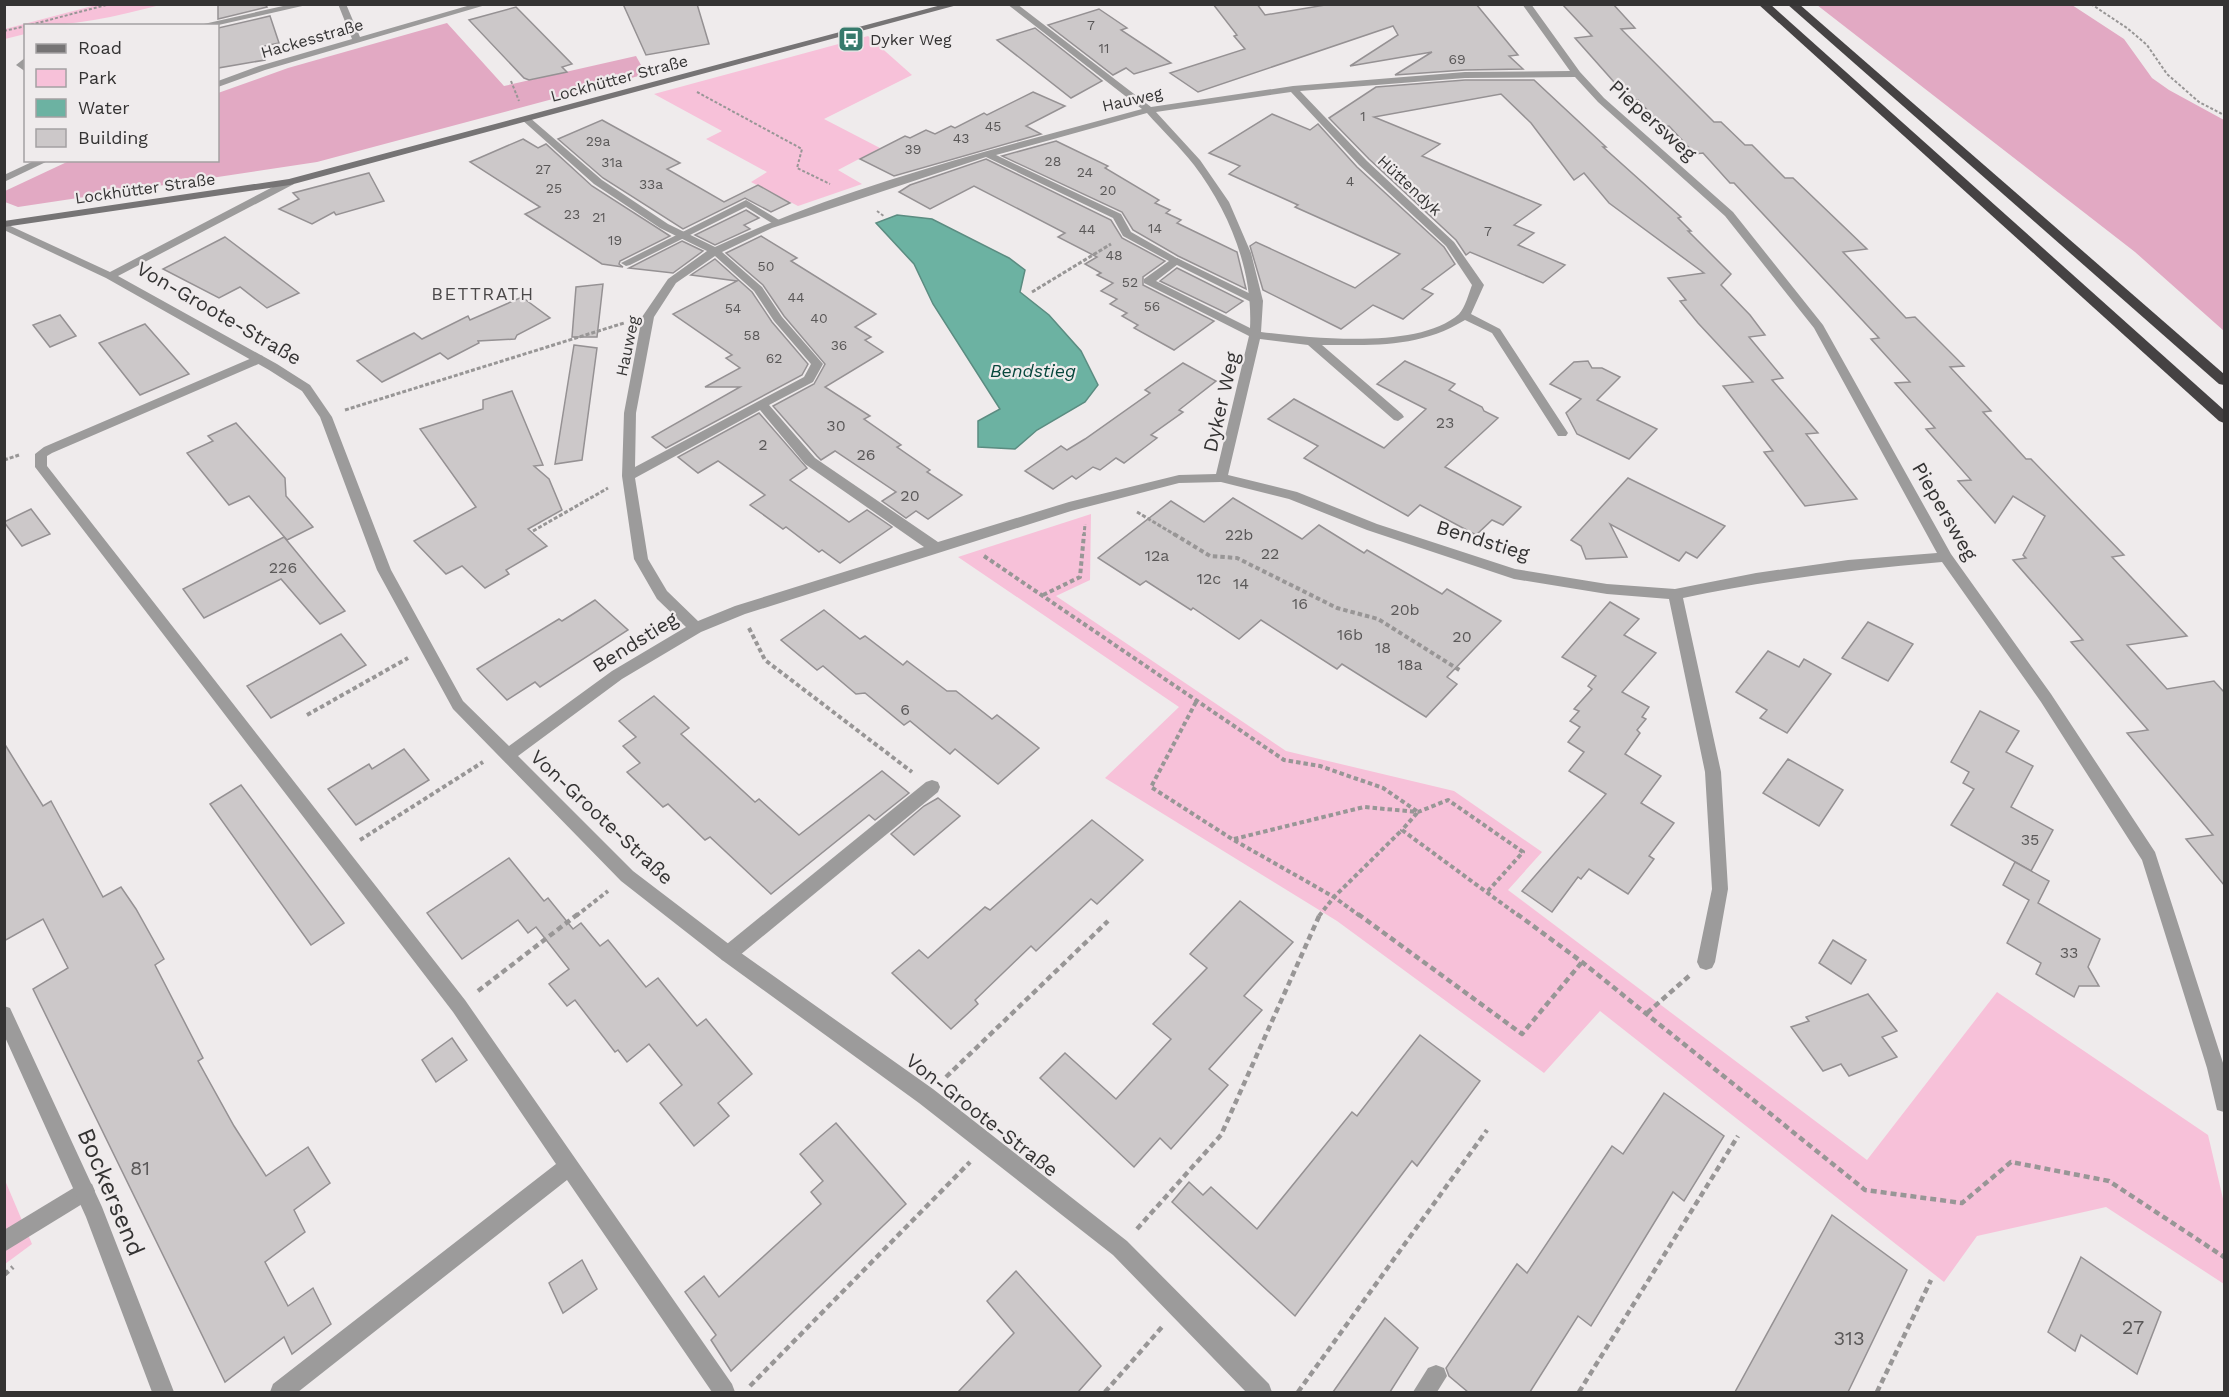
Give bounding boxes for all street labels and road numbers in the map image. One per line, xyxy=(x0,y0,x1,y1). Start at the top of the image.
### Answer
street label: Hackesstraße xyxy=(259,15,366,62)
street label: Lockhütter Straße xyxy=(548,51,690,106)
street label: Piepersweg xyxy=(1604,74,1702,166)
street label: Hauweg xyxy=(1100,83,1165,116)
street label: Hüttendyk xyxy=(1374,151,1446,220)
street label: Lockhütter Straße xyxy=(74,169,216,208)
street label: Von-Groote-Straße xyxy=(132,256,306,370)
street label: Hauweg xyxy=(612,314,643,378)
street label: Dyker Weg xyxy=(1198,349,1244,454)
street label: Piepersweg xyxy=(1907,458,1983,565)
street label: Bendstieg xyxy=(1434,514,1533,566)
street label: Bendstieg xyxy=(588,606,682,678)
street label: Von-Groote-Straße xyxy=(526,745,678,889)
street label: Von-Groote-Straße xyxy=(901,1048,1063,1182)
street label: Bockersend xyxy=(71,1124,151,1260)

